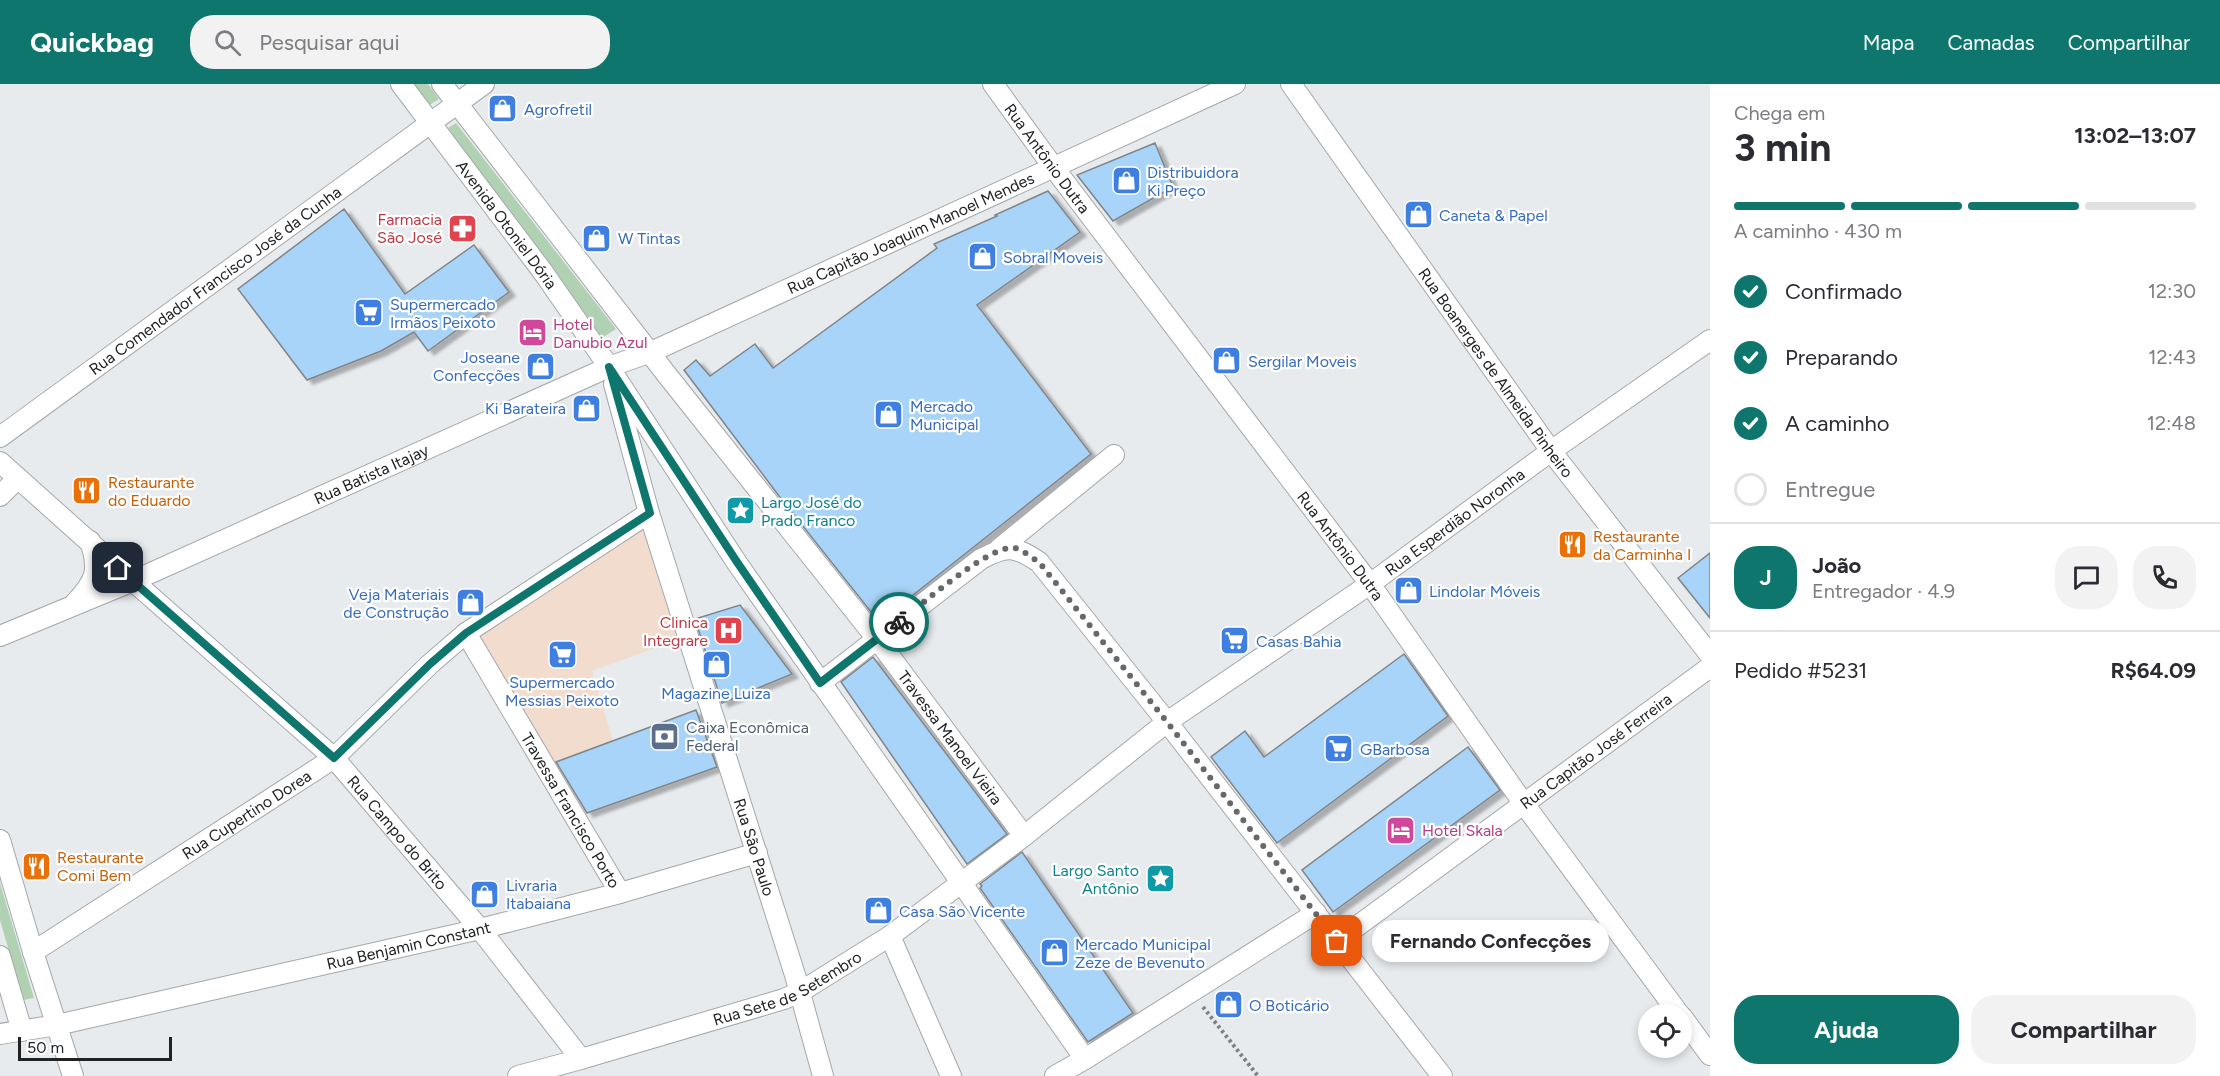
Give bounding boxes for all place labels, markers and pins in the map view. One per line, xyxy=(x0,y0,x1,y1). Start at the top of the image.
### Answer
shop icon: Agrofretil xyxy=(487,93,519,125)
place label: Agrofretil xyxy=(524,100,592,119)
place label: Distribuidora Ki Preço xyxy=(1147,163,1239,200)
shop icon: Distribuidora Ki Preço xyxy=(1110,165,1142,197)
shop icon: Caneta & Papel xyxy=(1402,199,1434,231)
place label: Caneta & Papel xyxy=(1439,206,1548,225)
place label: Farmacia São José xyxy=(377,210,442,247)
pharmacy icon: Farmacia São José xyxy=(447,212,479,244)
shop icon: W Tintas xyxy=(581,222,613,254)
place label: W Tintas xyxy=(618,229,680,248)
shop icon: Sobral Moveis xyxy=(966,241,998,273)
place label: Sobral Moveis xyxy=(1003,248,1103,267)
place label: Supermercado Irmãos Peixoto xyxy=(390,295,496,332)
supermarket icon: Supermercado Irmãos Peixoto xyxy=(353,297,385,329)
place label: Hotel Danubio Azul xyxy=(553,315,647,352)
hotel icon: Hotel Danubio Azul xyxy=(516,317,548,349)
shop icon: Sergilar Moveis xyxy=(1211,345,1243,377)
place label: Joseane Confecções xyxy=(433,348,520,385)
shop icon: Joseane Confecções xyxy=(525,350,557,382)
place label: Sergilar Moveis xyxy=(1248,352,1357,371)
shop icon: Ki Barateira xyxy=(571,392,603,424)
place label: Mercado Municipal xyxy=(910,397,979,434)
place label: Ki Barateira xyxy=(485,399,566,418)
shop icon: Mercado Municipal xyxy=(873,399,905,431)
place label: Restaurante do Eduardo xyxy=(108,473,195,510)
restaurant icon: Restaurante do Eduardo xyxy=(71,475,103,507)
place label: Largo José do Prado Franco xyxy=(761,493,862,530)
place icon: Largo José do Prado Franco xyxy=(724,495,756,527)
place label: Restaurante da Carminha I xyxy=(1593,527,1691,564)
restaurant icon: Restaurante da Carminha I xyxy=(1556,529,1588,561)
pin xyxy=(92,542,143,593)
shop icon: Lindolar Móveis xyxy=(1392,575,1424,607)
place label: Lindolar Móveis xyxy=(1429,582,1540,601)
place label: Veja Materiais de Construção xyxy=(343,585,449,622)
shop icon: Veja Materiais de Construção xyxy=(454,587,486,619)
place label: Clinica Integrare xyxy=(643,613,708,650)
hospital icon: Clinica Integrare xyxy=(713,615,745,647)
supermarket icon: Casas Bahia xyxy=(1219,625,1251,657)
place label: Casas Bahia xyxy=(1256,632,1341,651)
supermarket icon: Supermercado Messias Peixoto xyxy=(546,638,578,670)
shop icon: Magazine Luiza xyxy=(700,649,732,681)
place label: Supermercado Messias Peixoto xyxy=(505,673,619,710)
place label: Magazine Luiza xyxy=(661,684,771,703)
place label: Caixa Econômica Federal xyxy=(686,718,809,755)
bank icon: Caixa Econômica Federal xyxy=(649,720,681,752)
supermarket icon: GBarbosa xyxy=(1323,733,1355,765)
place label: GBarbosa xyxy=(1360,740,1430,759)
hotel icon: Hotel Skala xyxy=(1385,814,1417,846)
place label: Hotel Skala xyxy=(1422,821,1503,840)
place label: Restaurante Comi Bem xyxy=(57,848,144,885)
restaurant icon: Restaurante Comi Bem xyxy=(20,850,52,882)
place label: Largo Santo Antônio xyxy=(1052,861,1139,898)
place icon: Largo Santo Antônio xyxy=(1144,863,1176,895)
place label: Livraria Itabaiana xyxy=(506,876,571,913)
shop icon: Livraria Itabaiana xyxy=(469,878,501,910)
shop icon: Casa São Vicente xyxy=(862,895,894,927)
place label: Casa São Vicente xyxy=(899,902,1026,921)
pin xyxy=(1311,915,1362,966)
callout: Fernando Confecções xyxy=(1373,920,1610,962)
place label: Mercado Municipal Zeze de Bevenuto xyxy=(1075,935,1211,972)
shop icon: Mercado Municipal Zeze de Bevenuto xyxy=(1038,937,1070,969)
shop icon: O Boticário xyxy=(1212,989,1244,1021)
place label: O Boticário xyxy=(1249,996,1329,1015)

